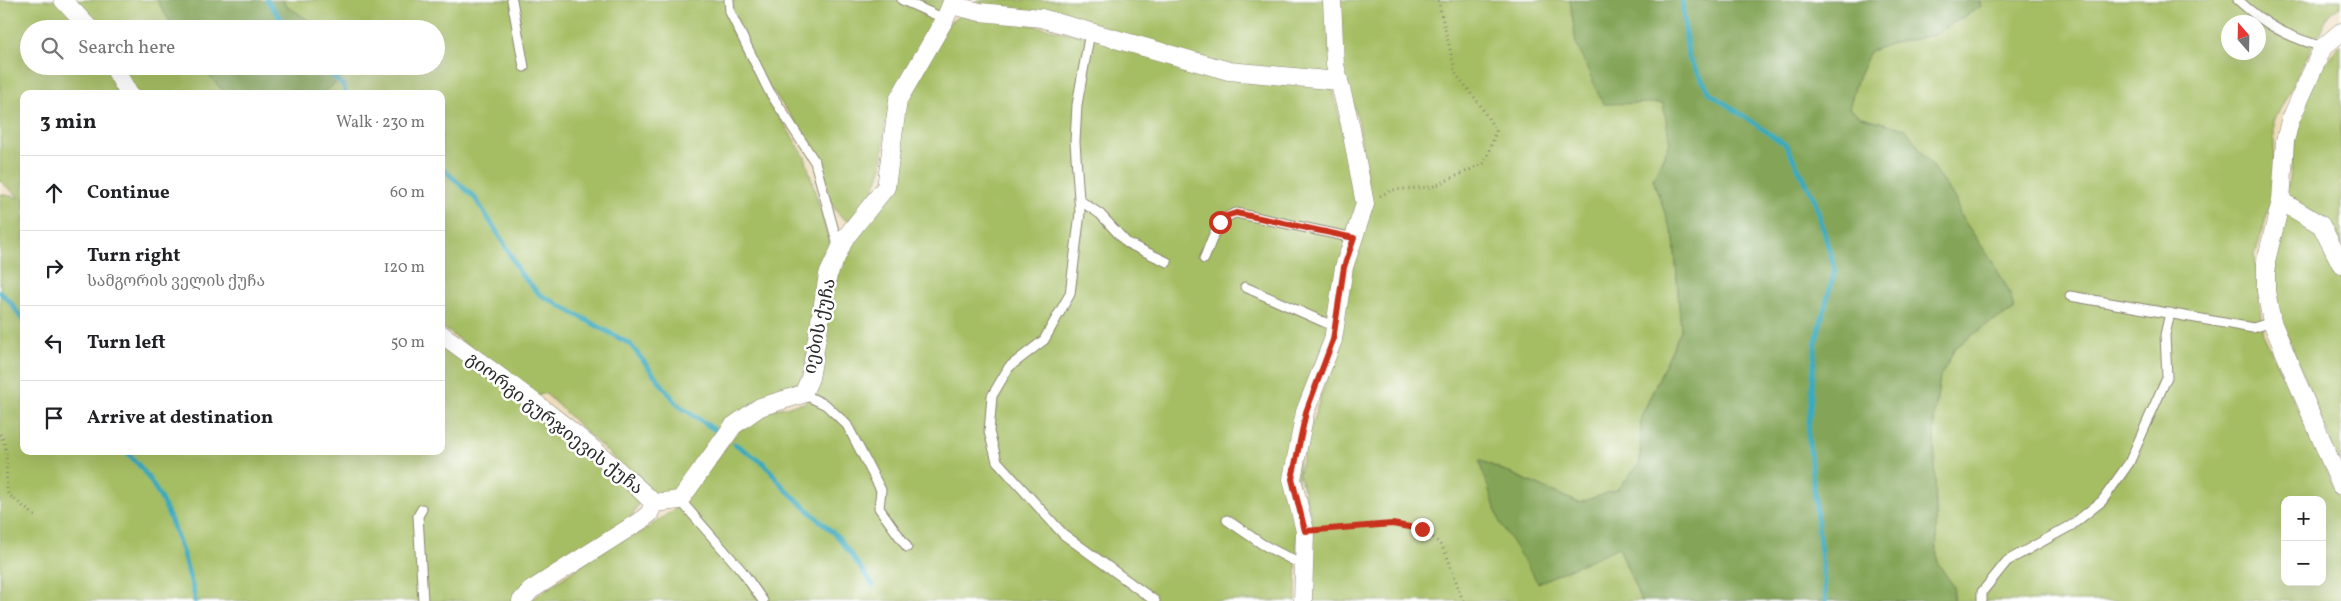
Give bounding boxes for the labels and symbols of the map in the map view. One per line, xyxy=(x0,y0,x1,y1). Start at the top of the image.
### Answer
north arrow xyxy=(2221,15,2266,60)
route start xyxy=(1209,211,1232,234)
street label: იების ქუჩა xyxy=(798,276,843,376)
street label: გიორგი გურჯიევის ქუჩა xyxy=(460,347,648,501)
route end xyxy=(1411,518,1434,541)

